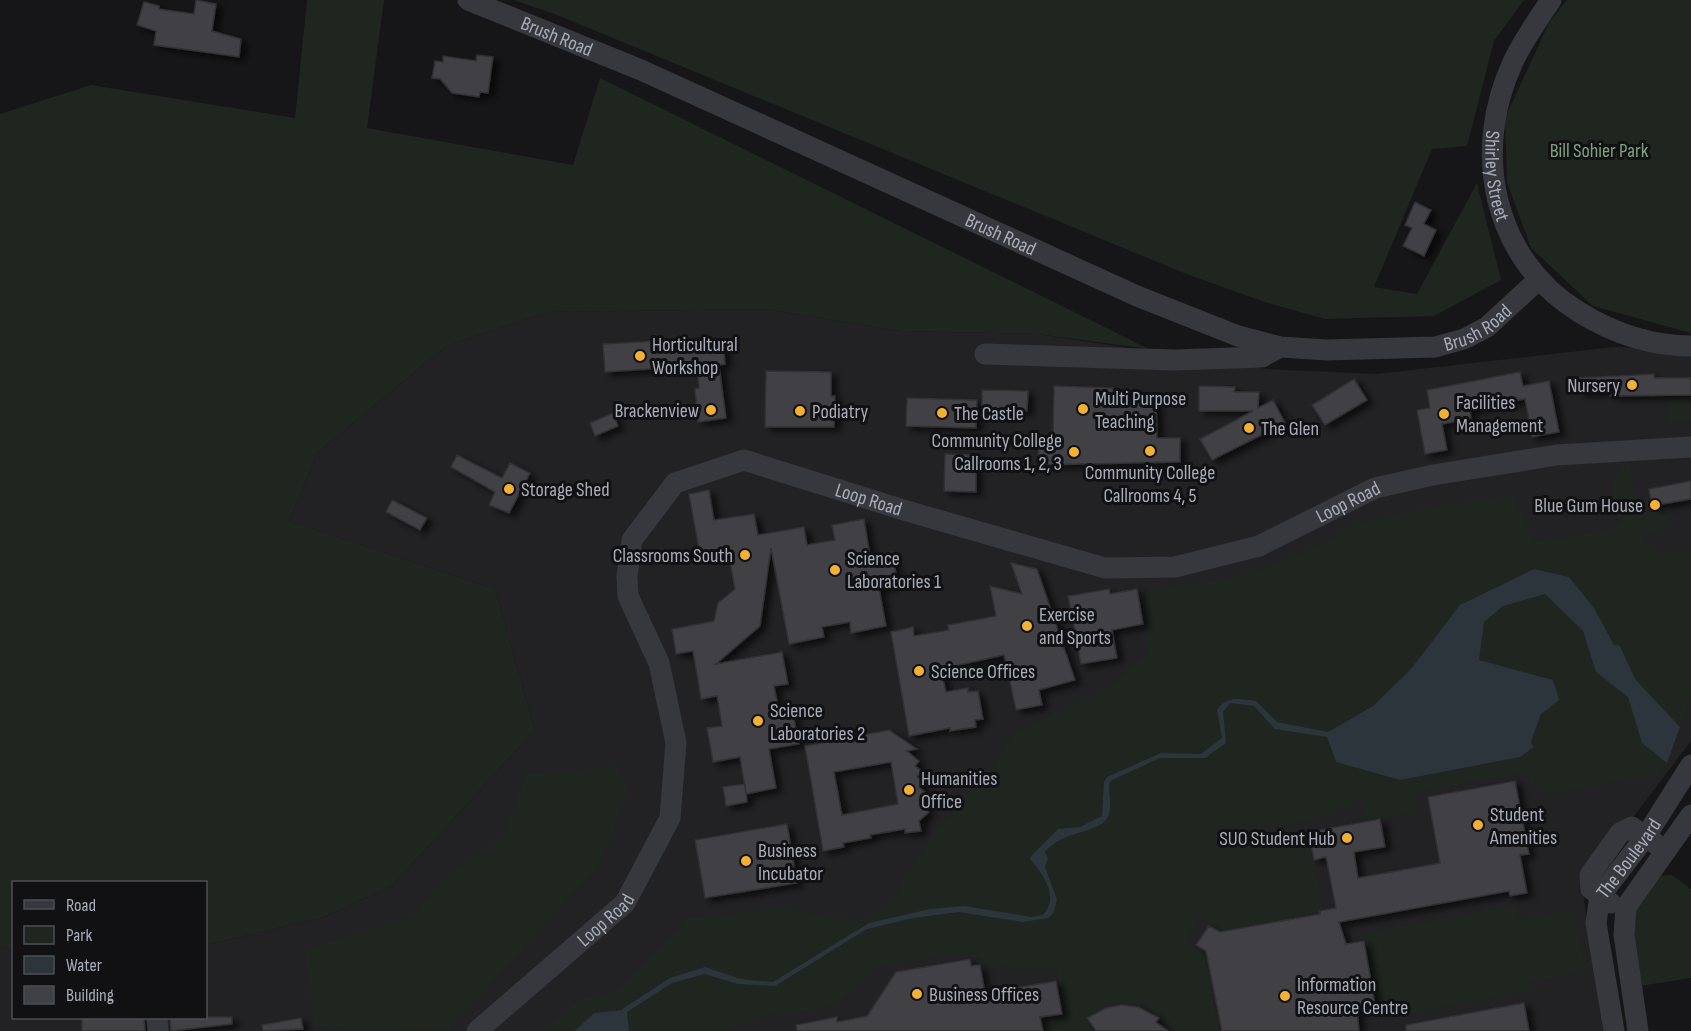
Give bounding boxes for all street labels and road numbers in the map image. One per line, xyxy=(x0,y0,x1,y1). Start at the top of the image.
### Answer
street label: Brush Road xyxy=(517,12,596,62)
street label: Shirley Street xyxy=(1479,129,1514,225)
street label: Brush Road xyxy=(961,208,1040,261)
street label: Brush Road xyxy=(1441,299,1517,357)
street label: Loop Road xyxy=(1312,476,1384,529)
street label: Loop Road xyxy=(832,478,905,522)
street label: The Boulevard xyxy=(1591,814,1667,904)
street label: Loop Road xyxy=(572,890,641,952)

